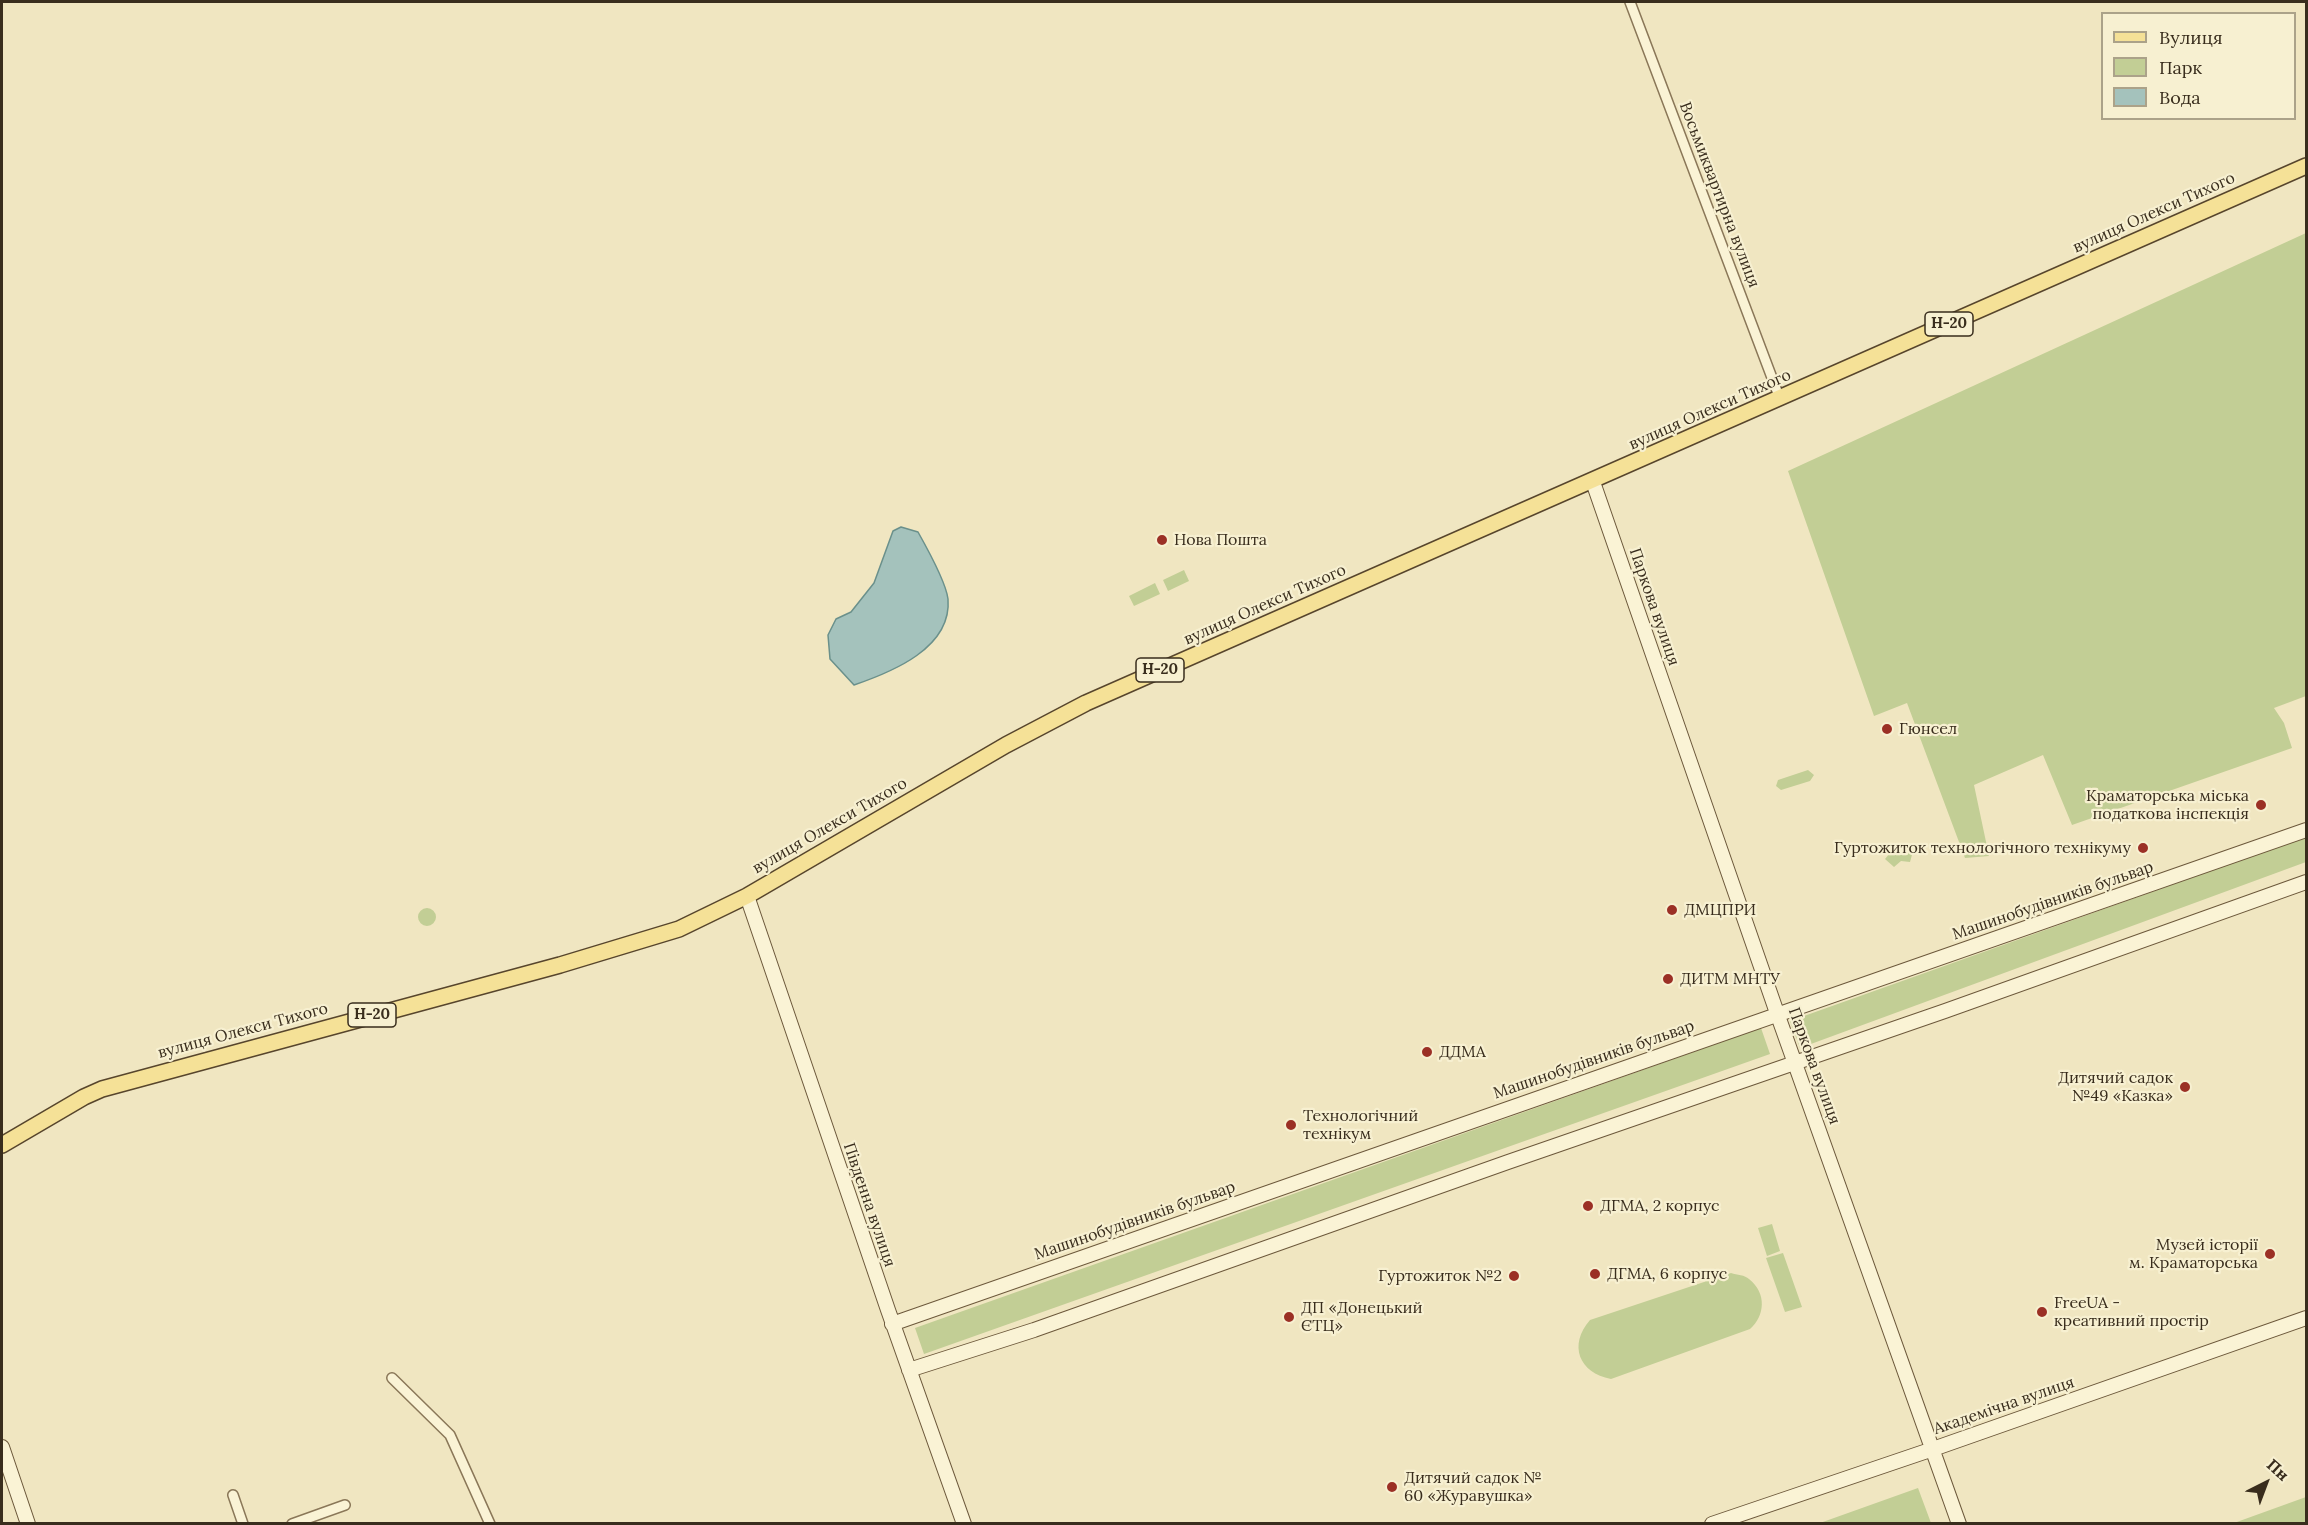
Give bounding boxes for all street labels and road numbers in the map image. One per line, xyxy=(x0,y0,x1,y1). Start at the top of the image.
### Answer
street label: Восьмиквартирна вулиця xyxy=(1675,99,1763,291)
street label: вулиця Олекси Тихого xyxy=(2070,169,2238,257)
road number: Н-20 xyxy=(1925,312,1973,336)
street label: вулиця Олекси Тихого xyxy=(1626,366,1794,454)
street label: Паркова вулиця xyxy=(1625,546,1683,668)
street label: вулиця Олекси Тихого xyxy=(1181,561,1349,649)
road number: Н-20 xyxy=(1136,658,1184,682)
street label: вулиця Олекси Тихого xyxy=(749,774,911,878)
street label: Машинобудівників бульвар xyxy=(1950,858,2156,944)
street label: вулиця Олекси Тихого xyxy=(156,999,330,1063)
road number: Н-20 xyxy=(348,1003,396,1027)
street label: Паркова вулиця xyxy=(1784,1005,1844,1127)
street label: Машинобудівників бульвар xyxy=(1491,1017,1697,1103)
street label: Південна вулиця xyxy=(839,1140,899,1270)
street label: Машинобудівників бульвар xyxy=(1032,1178,1238,1264)
street label: Академічна вулиця xyxy=(1931,1373,2077,1439)

